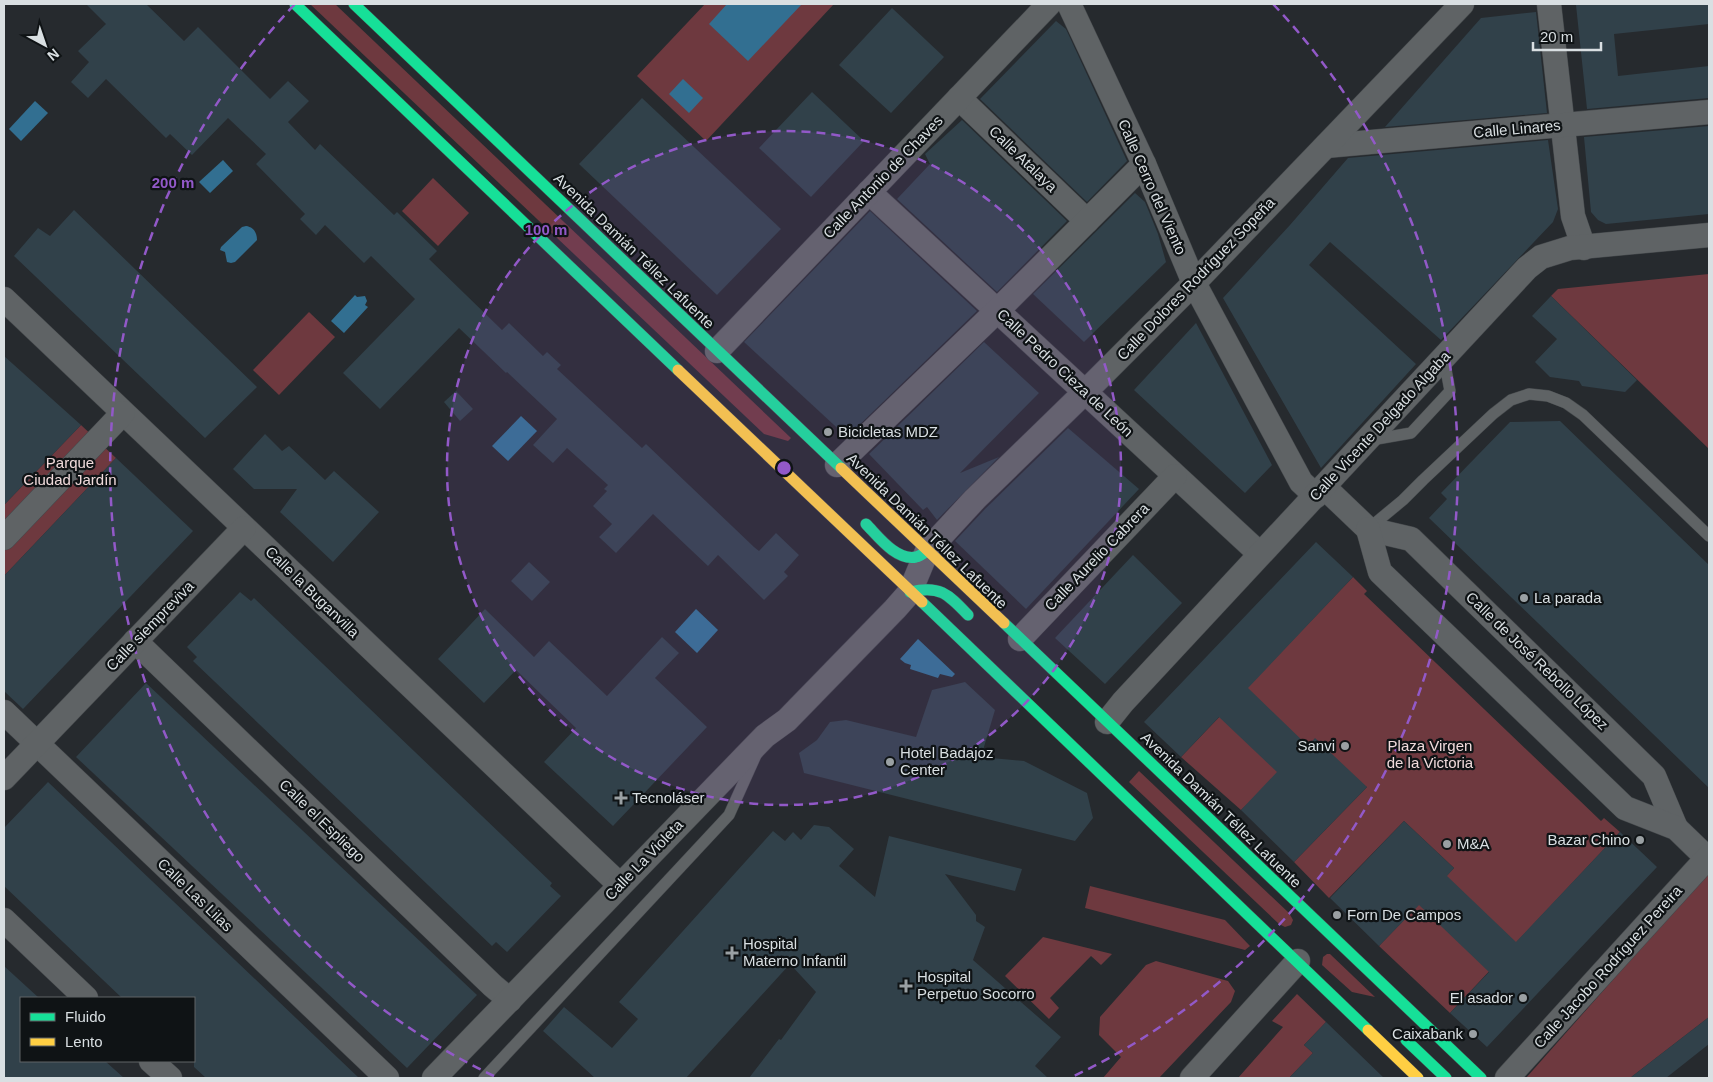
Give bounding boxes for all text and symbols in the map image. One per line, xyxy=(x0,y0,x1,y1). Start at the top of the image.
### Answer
north arrow xyxy=(20,20,70,70)
scale bar xyxy=(1533,20,1600,52)
text: 20 m xyxy=(1540,28,1573,45)
text: N xyxy=(44,46,62,64)
street label: Calle Antonio de Chaves xyxy=(819,112,946,242)
street label: Calle Cerro del Viento xyxy=(1115,116,1190,257)
street label: Calle Linares xyxy=(1473,116,1561,141)
street label: Calle Atalaya xyxy=(986,122,1061,196)
street label: Avenida Damián Téllez Lafuente xyxy=(551,169,718,332)
text: 200 m xyxy=(152,174,194,191)
street label: Calle Dolores Rodríguez Sopeña xyxy=(1113,193,1278,363)
text: 100 m xyxy=(525,221,567,238)
street label: Calle Pedro Cieza de León xyxy=(994,305,1137,440)
street label: Calle Vicente Delgado Algaba xyxy=(1306,347,1454,504)
place label: Bicicletas MDZ xyxy=(838,423,938,440)
marker: Bicicletas MDZ xyxy=(822,426,834,438)
street label: Avenida Damián Téllez Lafuente xyxy=(844,449,1011,612)
park label: Parque Ciudad Jardín xyxy=(23,454,117,488)
centre of rings xyxy=(775,459,793,477)
street label: Calle Aurelio Cabrera xyxy=(1041,499,1153,614)
street label: Calle la Buganvilla xyxy=(262,543,363,641)
street label: Calle siempreviva xyxy=(102,577,197,674)
street label: Calle de José Rebollo López xyxy=(1463,588,1612,733)
place label: La parada xyxy=(1534,589,1602,606)
marker: La parada xyxy=(1518,592,1530,604)
street label: Avenida Damián Téllez Lafuente xyxy=(1138,728,1305,891)
place label: Sanvi xyxy=(1297,737,1335,754)
park label: Plaza Virgen de la Victoria xyxy=(1387,737,1474,771)
marker: Sanvi xyxy=(1339,740,1351,752)
place label: Hotel Badajoz Center xyxy=(900,744,993,778)
marker: Hotel Badajoz Center xyxy=(884,756,896,768)
street label: Calle el Espliego xyxy=(276,776,368,866)
place label: Tecnoláser xyxy=(632,789,705,806)
marker: Tecnoláser xyxy=(614,791,628,805)
street label: Calle La Violeta xyxy=(601,816,687,903)
place label: Bazar Chino xyxy=(1547,831,1630,848)
marker: Bazar Chino xyxy=(1634,834,1646,846)
place label: M&A xyxy=(1457,835,1490,852)
marker: M&A xyxy=(1441,838,1453,850)
street label: Calle Las Lilas xyxy=(154,855,236,935)
street label: Calle Jacobo Rodríguez Pereira xyxy=(1530,881,1686,1051)
place label: Forn De Campos xyxy=(1347,906,1461,923)
marker: Forn De Campos xyxy=(1331,909,1343,921)
place label: Hospital Materno Infantil xyxy=(743,935,846,969)
marker: Hospital Materno Infantil xyxy=(725,946,739,960)
place label: Hospital Perpetuo Socorro xyxy=(917,968,1035,1002)
marker: Hospital Perpetuo Socorro xyxy=(899,979,913,993)
place label: El asador xyxy=(1450,989,1513,1006)
marker: El asador xyxy=(1517,992,1529,1004)
legend xyxy=(20,997,195,1062)
text: Fluido xyxy=(65,1008,106,1025)
place label: Caixabank xyxy=(1392,1025,1463,1042)
marker: Caixabank xyxy=(1467,1028,1479,1040)
text: Lento xyxy=(65,1033,103,1050)

